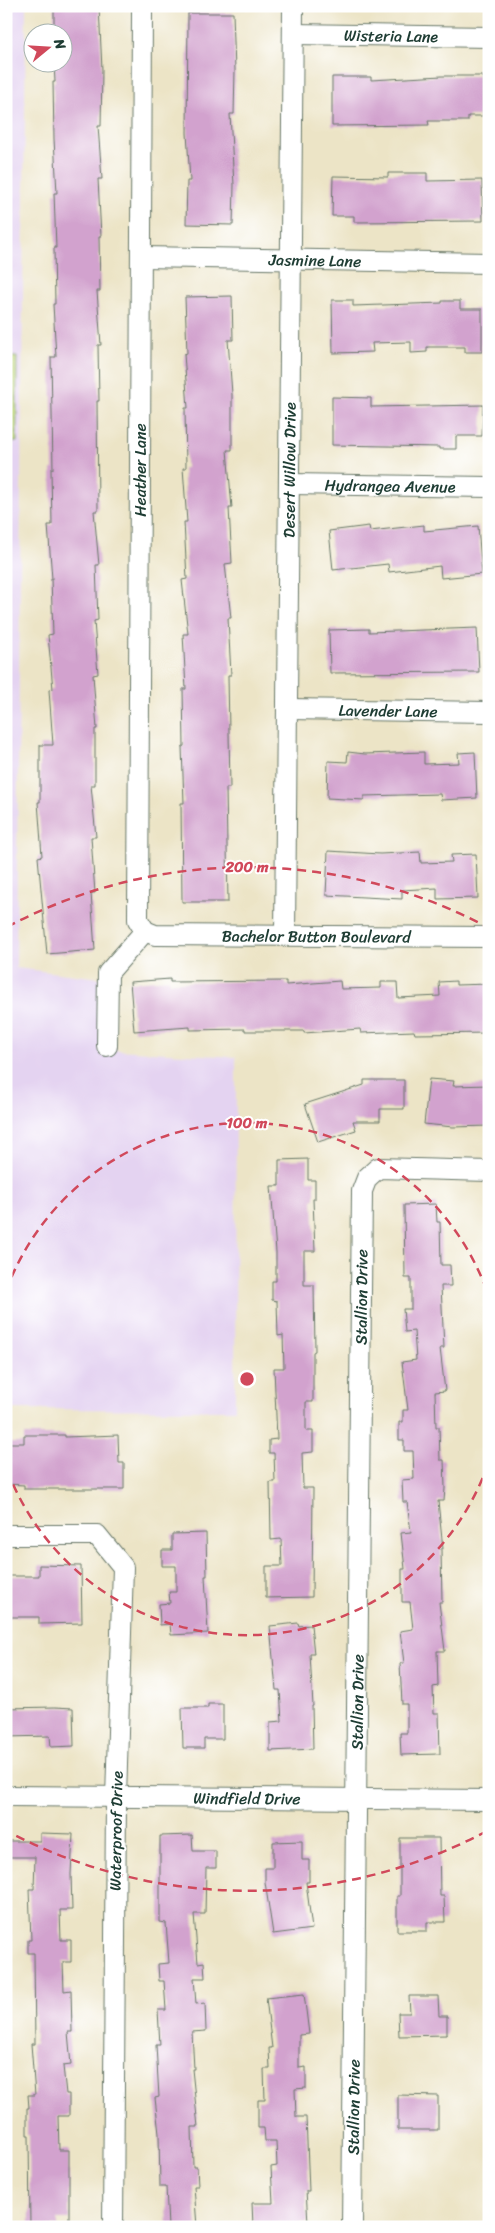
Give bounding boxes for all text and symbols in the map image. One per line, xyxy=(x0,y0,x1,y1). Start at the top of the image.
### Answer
street label: Wisteria Lane xyxy=(344,20,439,51)
north arrow xyxy=(22,22,72,72)
text: N xyxy=(46,35,73,53)
street label: Jasmine Lane xyxy=(267,245,361,275)
street label: Desert Willow Drive xyxy=(274,402,304,538)
street label: Heather Lane xyxy=(126,423,155,517)
street label: Hydrangea Avenue xyxy=(324,470,456,501)
street label: Lavender Lane xyxy=(338,695,438,726)
text: 200 m xyxy=(224,854,269,880)
street label: Bachelor Button Boulevard xyxy=(222,921,412,951)
text: 100 m xyxy=(227,1110,268,1136)
street label: Stallion Drive xyxy=(346,1249,376,1345)
centre of rings xyxy=(238,1370,256,1388)
street label: Stallion Drive xyxy=(342,1654,372,1750)
street label: Waterproof Drive xyxy=(100,1770,132,1891)
street label: Windfield Drive xyxy=(193,1783,301,1813)
street label: Stallion Drive xyxy=(338,2059,368,2155)

